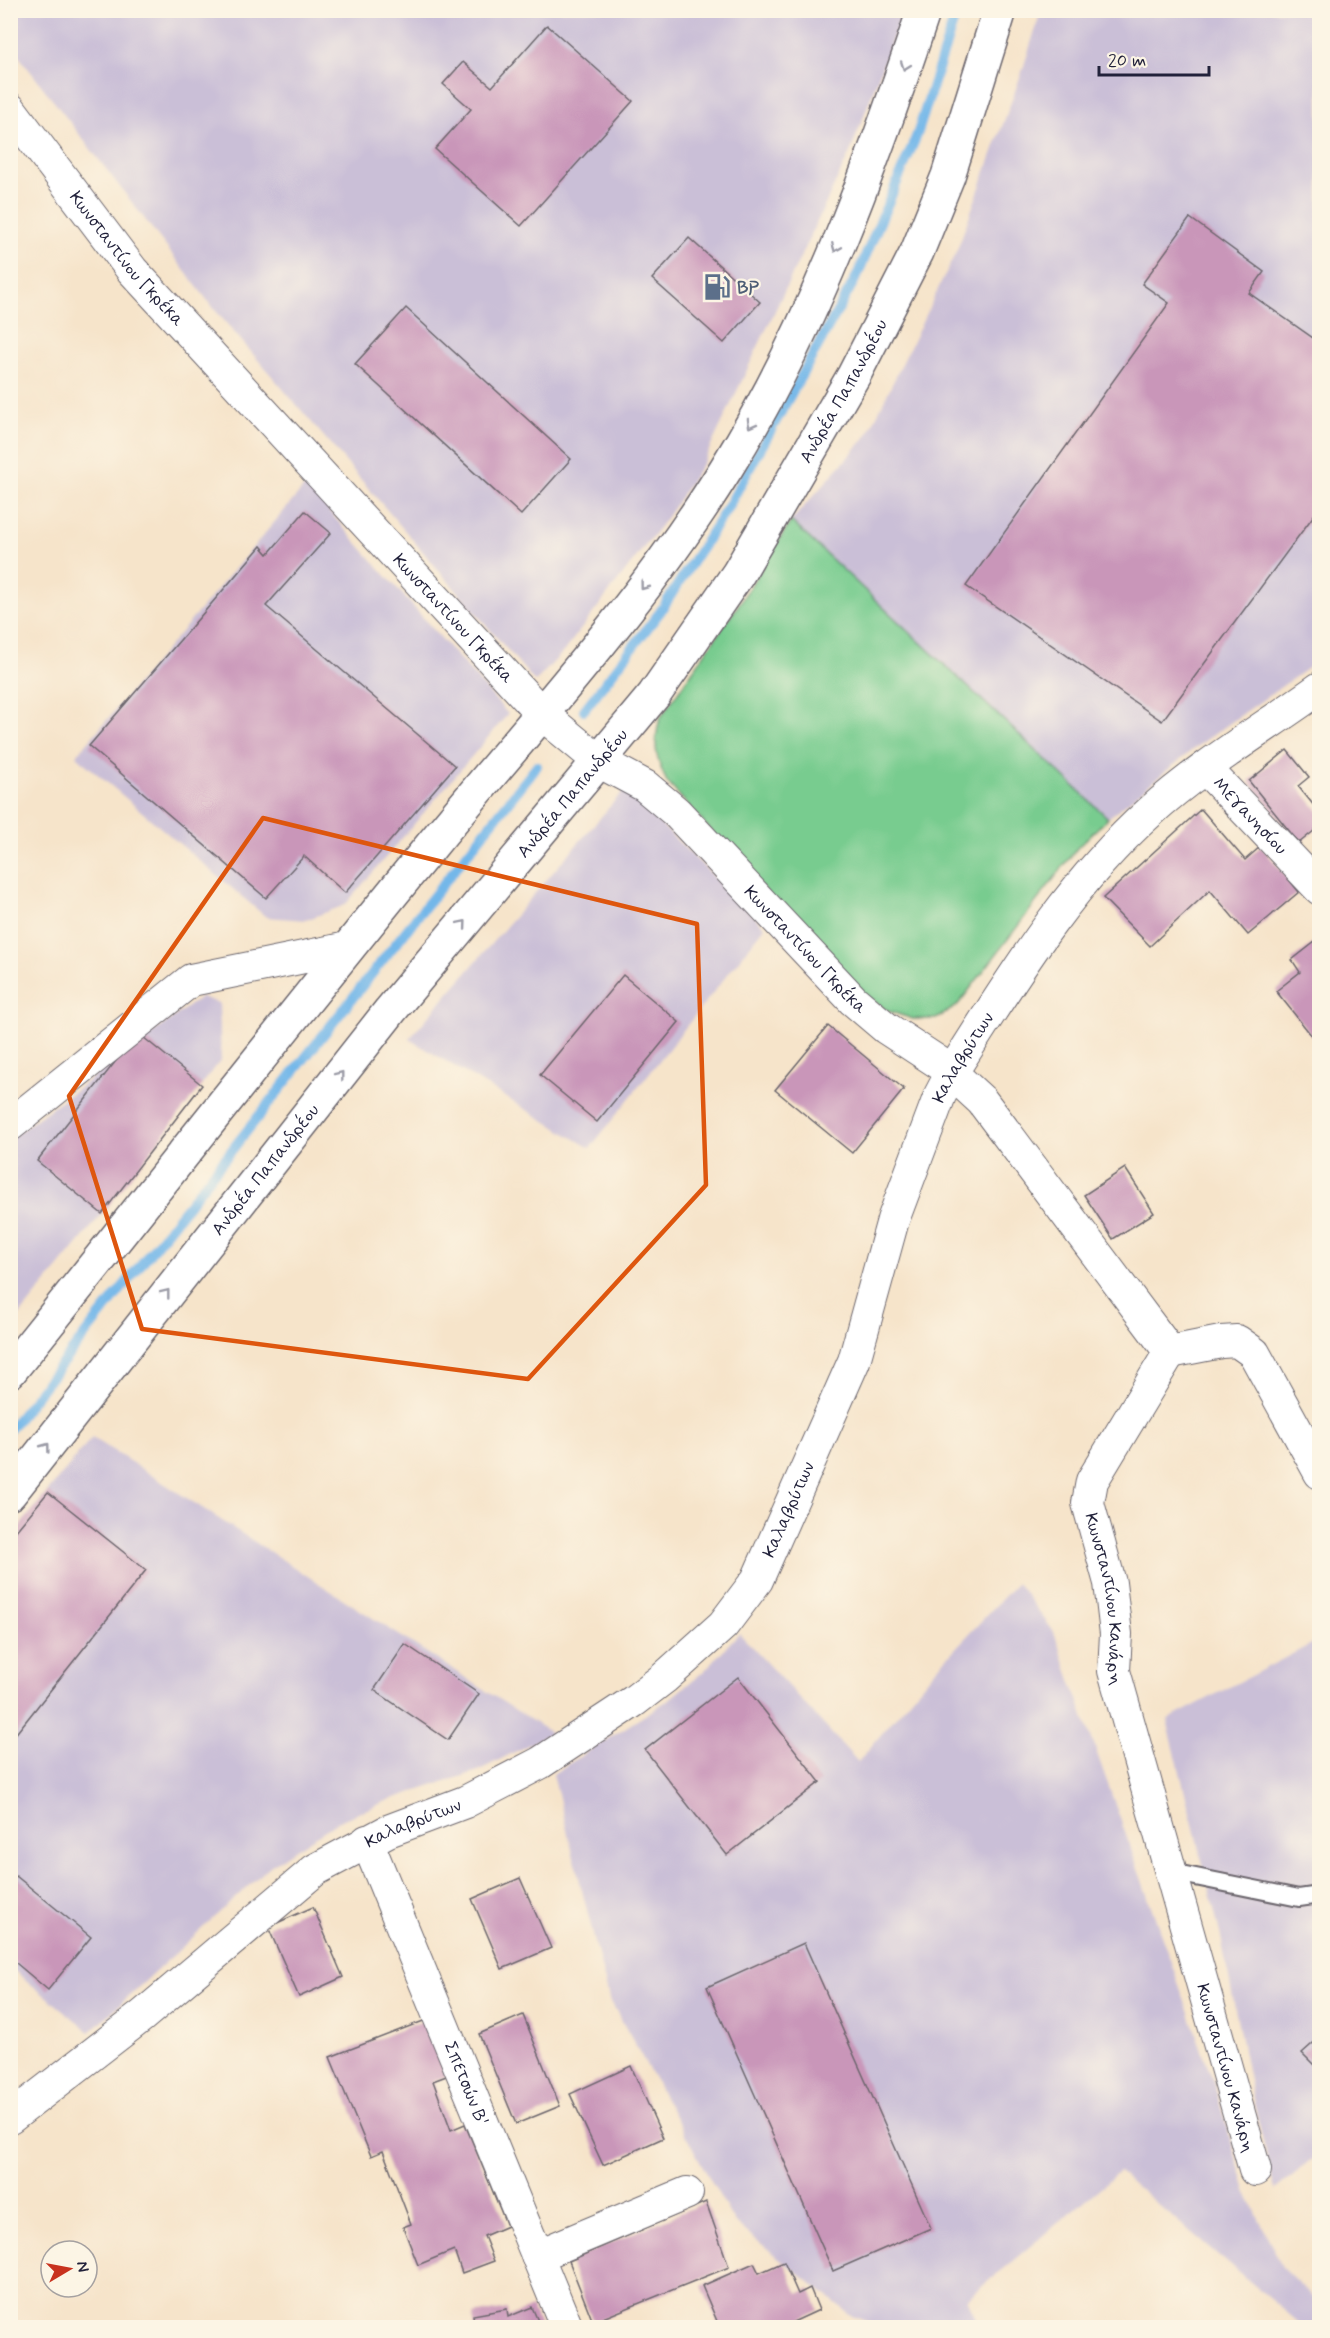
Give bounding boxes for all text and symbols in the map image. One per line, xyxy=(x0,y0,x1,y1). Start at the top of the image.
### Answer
scale bar xyxy=(1099,39,1208,77)
text: 20 m xyxy=(1108,49,1146,73)
one-way arrow xyxy=(900,60,913,71)
street label: Κωνσταντίνου Γκρέκα xyxy=(63,187,189,332)
one-way arrow xyxy=(831,242,843,253)
fuel station icon: BP xyxy=(702,272,732,302)
place label: BP xyxy=(737,276,759,300)
street label: Ανδρέα Παπανδρέου xyxy=(794,315,894,468)
one-way arrow xyxy=(747,417,758,428)
street label: Κωνσταντίνου Γκρέκα xyxy=(387,549,519,689)
one-way arrow xyxy=(641,580,652,591)
street label: Ανδρέα Παπανδρέου xyxy=(512,724,634,863)
street label: Μεγανησίου xyxy=(1207,772,1292,860)
street label: Κωνσταντίνου Γκρέκα xyxy=(738,881,872,1020)
one-way arrow xyxy=(456,920,467,931)
street label: Καλαβρύτων xyxy=(927,1008,1000,1107)
one-way arrow xyxy=(332,1071,343,1082)
street label: Ανδρέα Παπανδρέου xyxy=(207,1099,325,1241)
one-way arrow xyxy=(159,1289,170,1300)
one-way arrow xyxy=(38,1442,49,1453)
street label: Καλαβρύτων xyxy=(757,1458,821,1562)
street label: Κωνσταντίνου Κανάρη xyxy=(1078,1510,1128,1688)
street label: Καλαβρύτων xyxy=(361,1793,465,1854)
street label: Κωνσταντίνου Κανάρη xyxy=(1190,1981,1260,2155)
street label: Σπετσών Β' xyxy=(438,2038,494,2129)
north arrow xyxy=(39,2239,99,2299)
text: N xyxy=(71,2260,94,2274)

